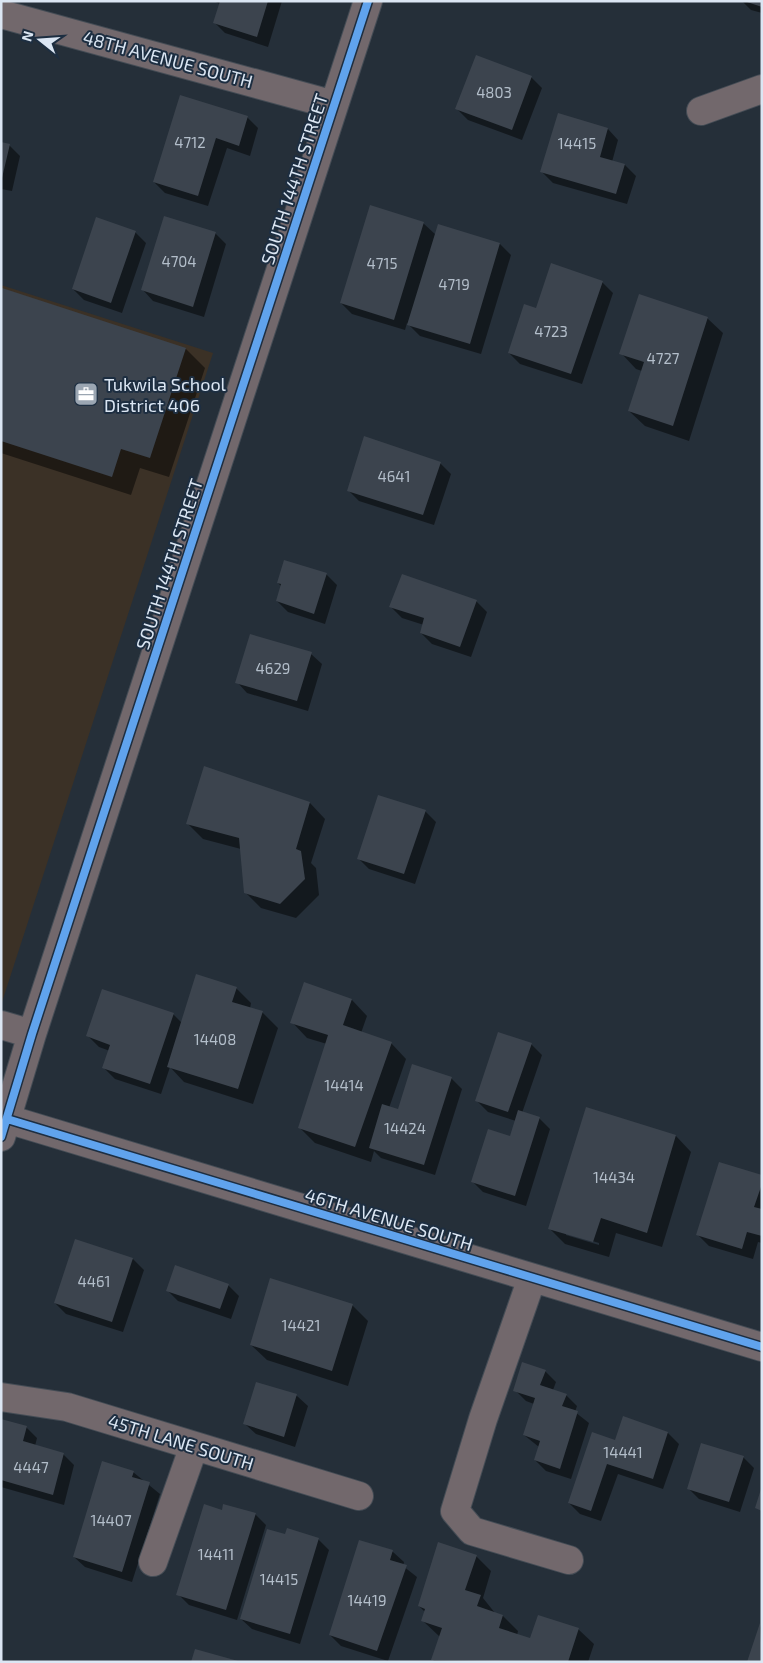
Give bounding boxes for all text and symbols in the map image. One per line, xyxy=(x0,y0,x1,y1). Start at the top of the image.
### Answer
north arrow xyxy=(15,15,65,65)
street label: 48TH AVENUE SOUTH xyxy=(81,26,255,92)
text: N xyxy=(17,29,37,43)
house number: 4803 xyxy=(476,83,512,101)
street label: SOUTH 144TH STREET xyxy=(256,90,332,267)
house number: 4712 xyxy=(174,133,206,151)
house number: 14415 xyxy=(558,134,596,152)
house number: 4704 xyxy=(161,252,197,270)
house number: 4715 xyxy=(367,254,397,272)
house number: 4719 xyxy=(438,275,470,293)
house number: 4723 xyxy=(534,322,568,340)
house number: 4727 xyxy=(646,349,680,367)
place label: Tukwila School District 406 xyxy=(104,373,227,416)
office icon: Tukwila School District 406 xyxy=(73,381,99,407)
house number: 4641 xyxy=(377,467,411,485)
street label: SOUTH 144TH STREET xyxy=(131,475,207,652)
house number: 4629 xyxy=(256,659,290,677)
house number: 14408 xyxy=(194,1030,236,1048)
house number: 14414 xyxy=(324,1076,364,1094)
house number: 14424 xyxy=(384,1119,426,1137)
house number: 14434 xyxy=(593,1168,635,1186)
street label: 46TH AVENUE SOUTH xyxy=(302,1183,476,1255)
house number: 4461 xyxy=(77,1272,111,1290)
house number: 14421 xyxy=(282,1316,320,1334)
street label: 45TH LANE SOUTH xyxy=(106,1409,256,1475)
house number: 14441 xyxy=(603,1443,643,1461)
house number: 4447 xyxy=(13,1458,49,1476)
house number: 14407 xyxy=(90,1511,132,1529)
house number: 14411 xyxy=(198,1545,234,1563)
house number: 14415 xyxy=(260,1570,298,1588)
house number: 14419 xyxy=(348,1591,386,1609)

